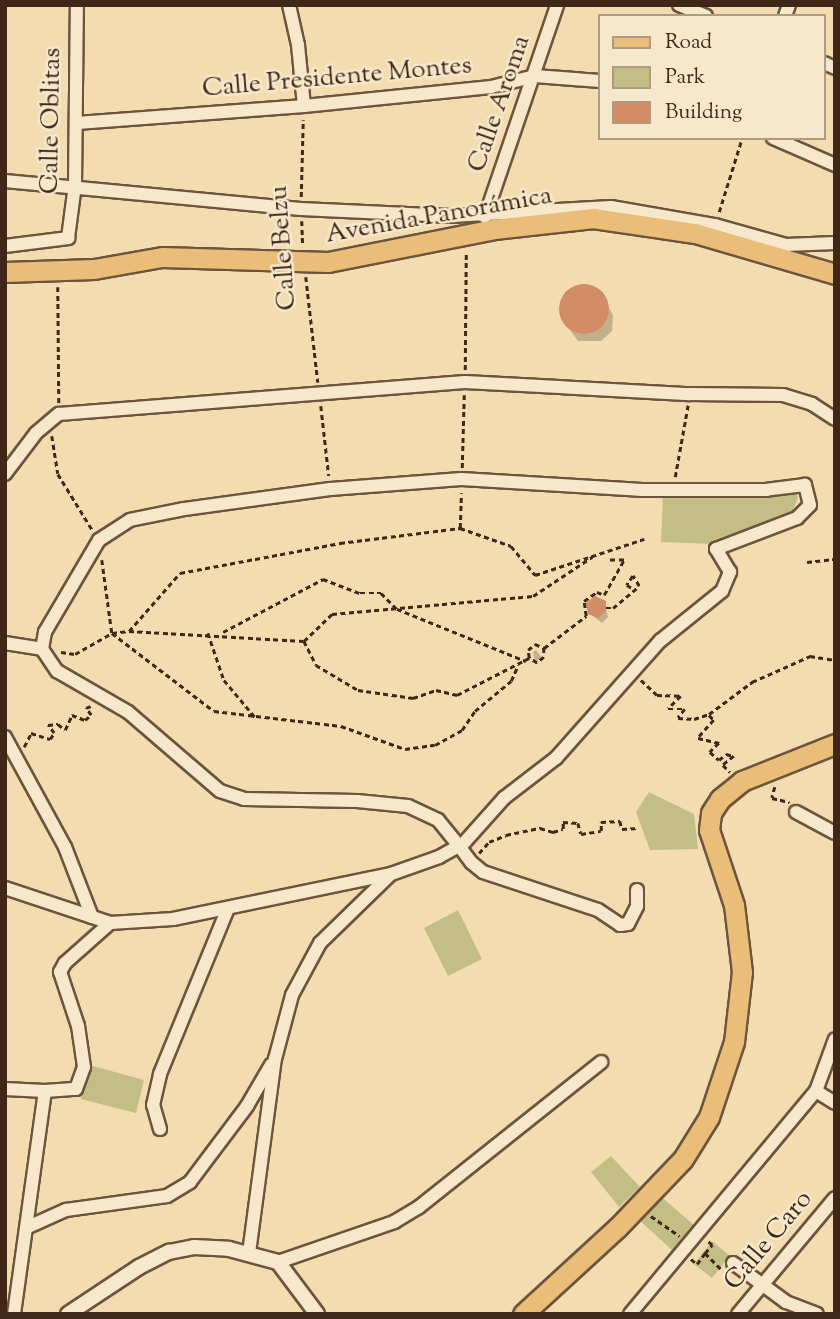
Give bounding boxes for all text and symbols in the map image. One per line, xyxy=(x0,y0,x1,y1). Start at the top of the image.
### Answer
legend xyxy=(598,14,826,140)
text: Road xyxy=(665,28,712,58)
street label: Calle Aroma xyxy=(462,32,538,176)
street label: Calle Oblitas xyxy=(35,48,69,194)
street label: Calle Presidente Montes xyxy=(201,51,473,105)
text: Park xyxy=(665,63,705,93)
text: Building xyxy=(665,98,742,128)
street label: Avenida Panorámica xyxy=(323,181,555,251)
street label: Calle Belzu xyxy=(264,185,304,311)
street label: Calle Caro xyxy=(718,1185,820,1297)

